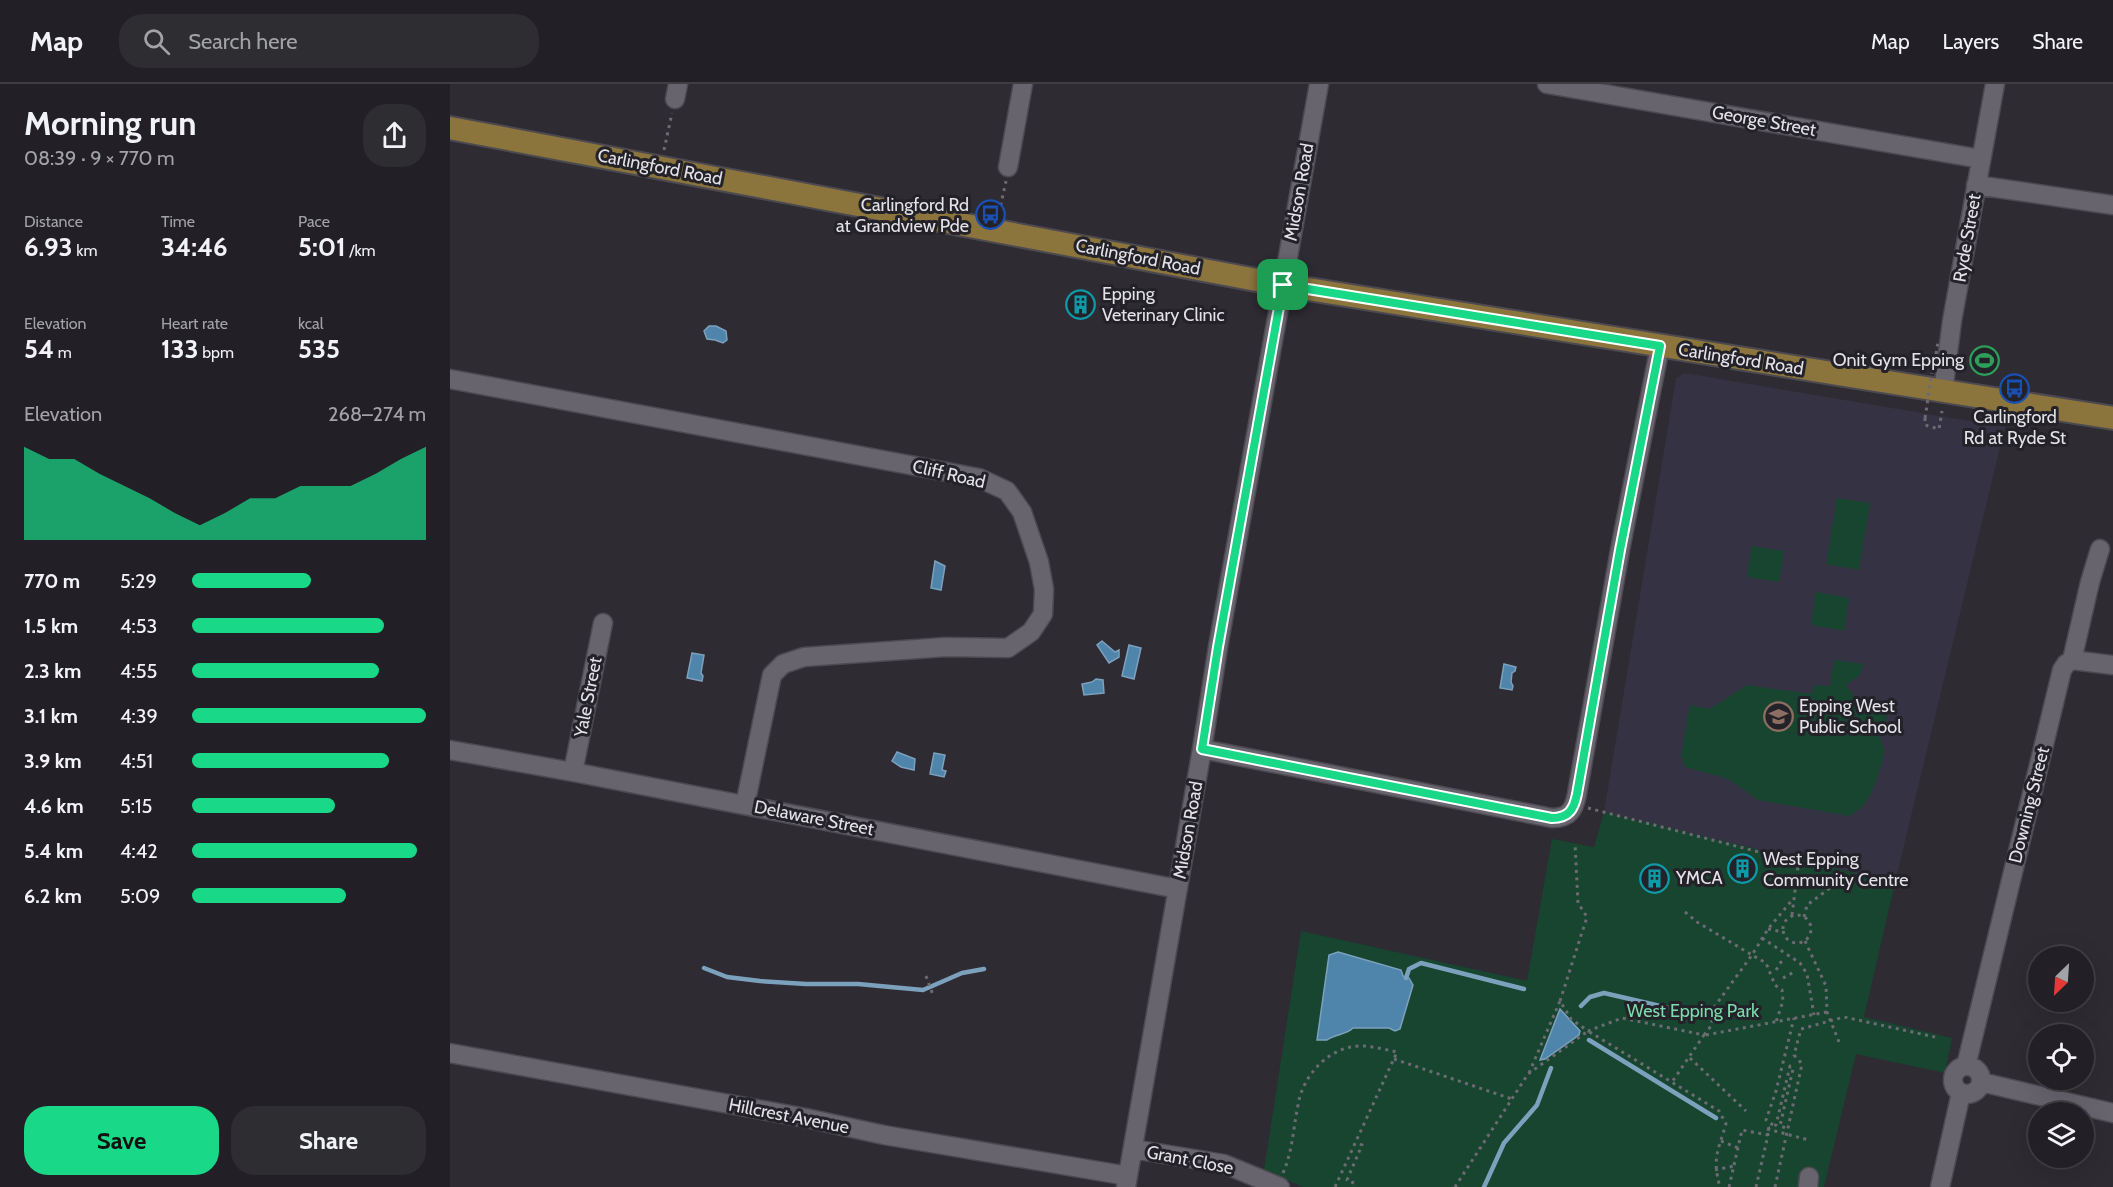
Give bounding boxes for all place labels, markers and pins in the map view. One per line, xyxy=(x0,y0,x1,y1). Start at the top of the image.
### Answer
place label: Carlingford Rd at Grandview Pde xyxy=(836,194,969,237)
bus stop icon: Carlingford Rd at Grandview Pde xyxy=(974,199,1006,231)
pin xyxy=(1257,259,1308,310)
place label: Epping Veterinary Clinic xyxy=(1102,283,1225,326)
building icon: Epping Veterinary Clinic xyxy=(1065,288,1097,320)
sports icon: Onit Gym Epping xyxy=(1969,344,2001,376)
place label: Onit Gym Epping xyxy=(1833,349,1965,371)
bus stop icon: Carlingford Rd at Ryde St xyxy=(1999,372,2031,404)
place label: Carlingford Rd at Ryde St xyxy=(1964,406,2066,449)
place label: Epping West Public School xyxy=(1799,695,1902,738)
school or university icon: Epping West Public School xyxy=(1762,700,1794,732)
place label: West Epping Community Centre xyxy=(1763,848,1909,891)
building icon: West Epping Community Centre xyxy=(1726,853,1758,885)
building icon: YMCA xyxy=(1639,862,1671,894)
place label: YMCA xyxy=(1675,867,1722,889)

